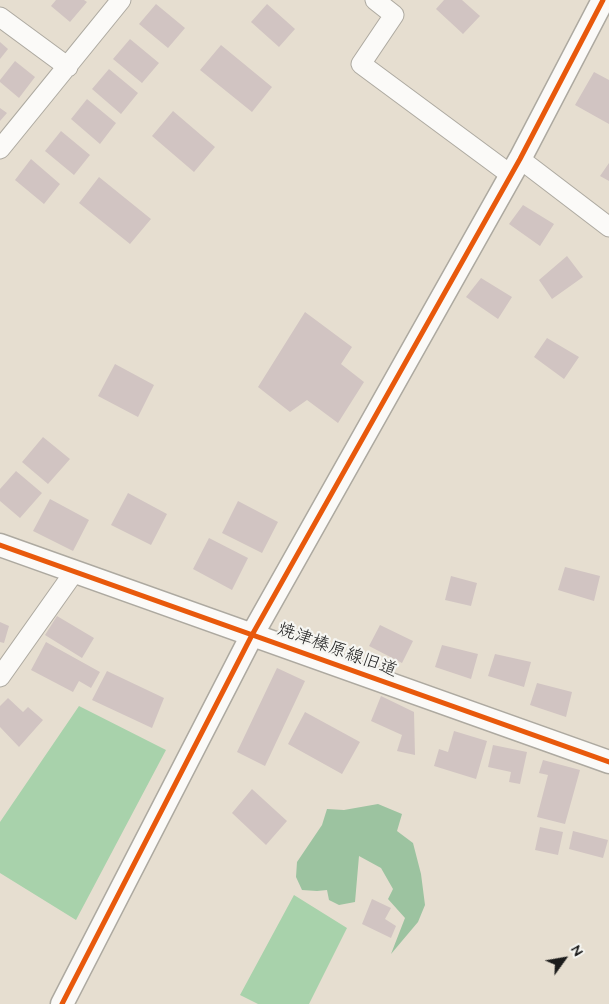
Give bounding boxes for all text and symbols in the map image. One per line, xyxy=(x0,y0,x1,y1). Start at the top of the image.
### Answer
street label: 焼津榛原線旧道 xyxy=(274,619,400,683)
north arrow xyxy=(539,934,589,984)
text: N xyxy=(566,942,588,960)

